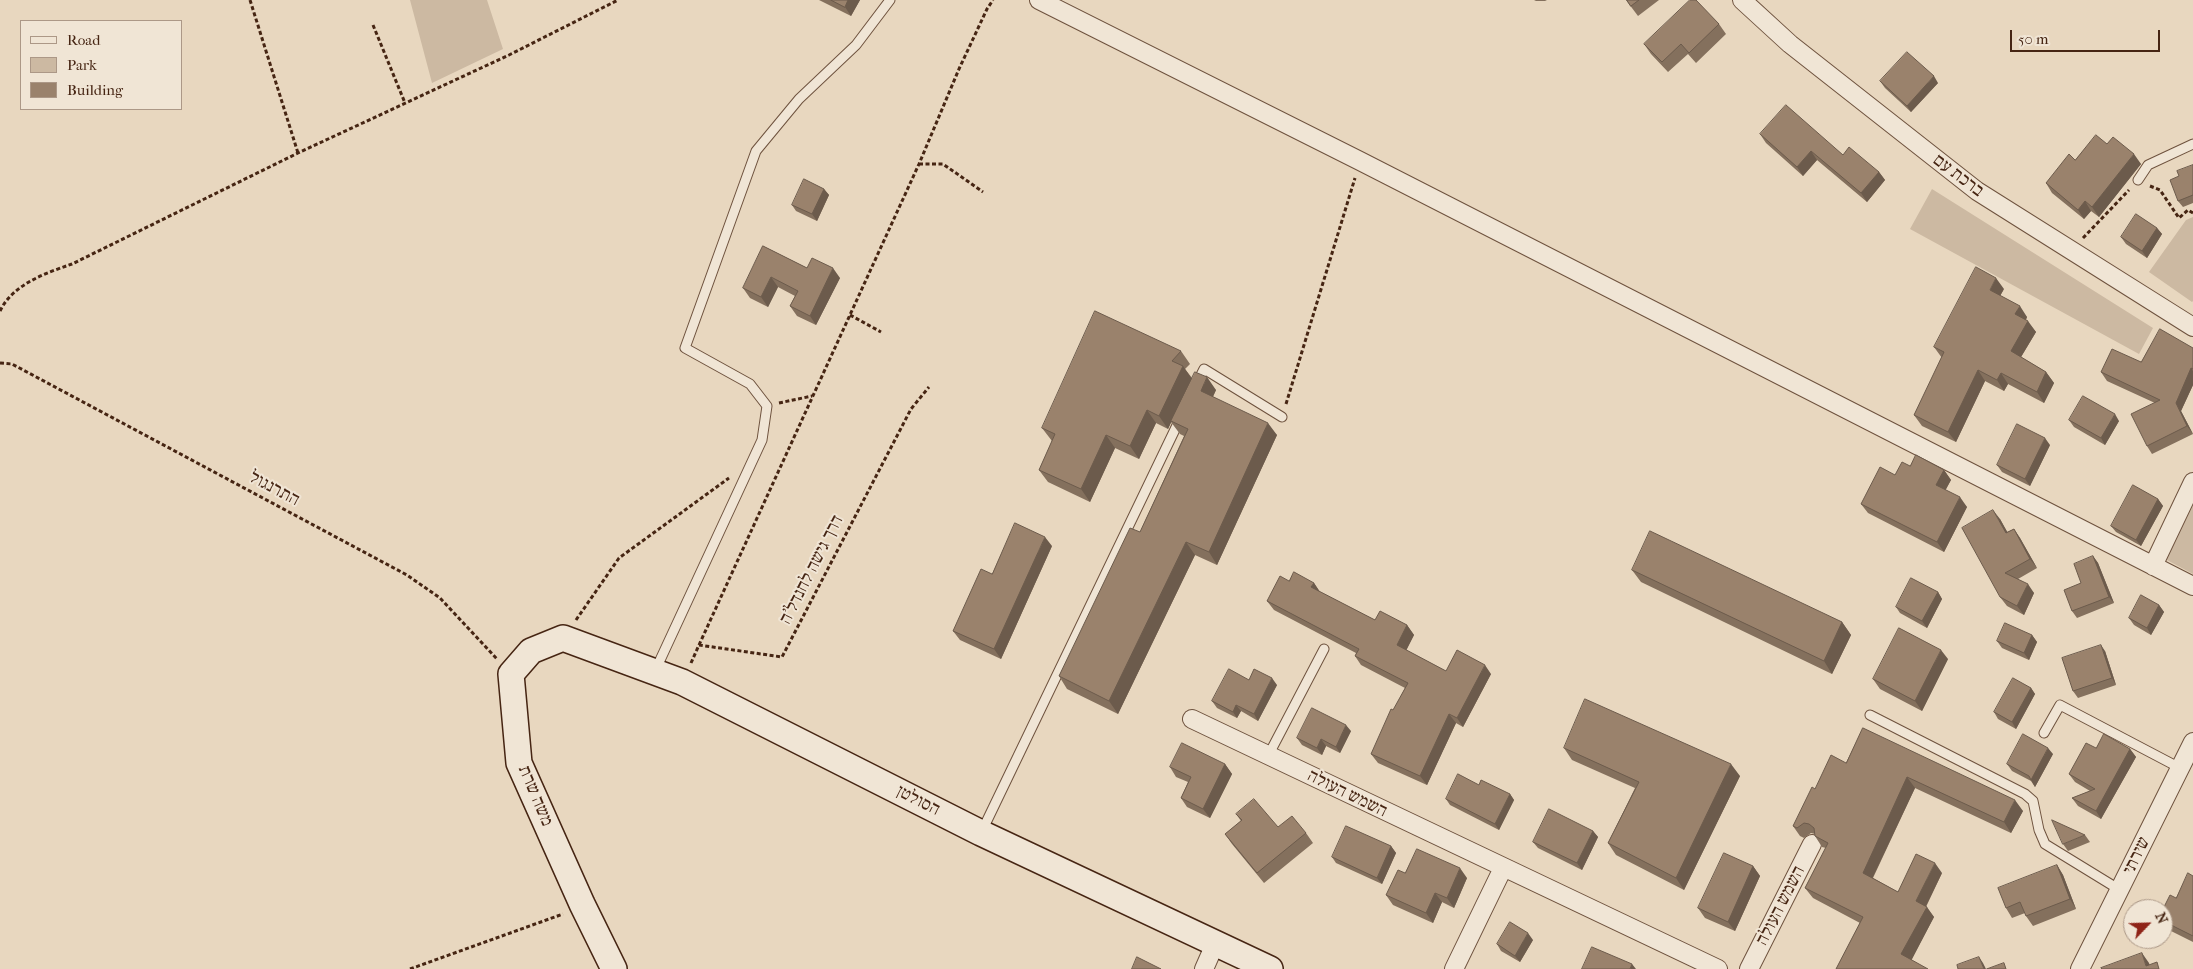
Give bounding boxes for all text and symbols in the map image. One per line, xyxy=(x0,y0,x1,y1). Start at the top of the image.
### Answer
legend xyxy=(20,20,182,110)
scale bar xyxy=(2013,20,2163,52)
text: 50 m xyxy=(2018,30,2048,48)
text: Road xyxy=(67,31,100,49)
text: Park xyxy=(67,56,97,74)
text: Building xyxy=(67,81,123,99)
street label: ברכת עם xyxy=(1928,150,1988,202)
street label: התרנגול xyxy=(245,467,303,511)
street label: דרך גישה לחנדל'ה xyxy=(775,512,849,628)
street label: משה שרת xyxy=(513,762,557,830)
street label: השמש העולה xyxy=(1303,765,1391,823)
street label: הסולטן xyxy=(893,781,943,821)
street label: שירתי xyxy=(2119,834,2155,878)
street label: השמש העולה xyxy=(1752,863,1810,949)
north arrow xyxy=(2123,899,2173,949)
text: N xyxy=(2151,910,2171,926)

